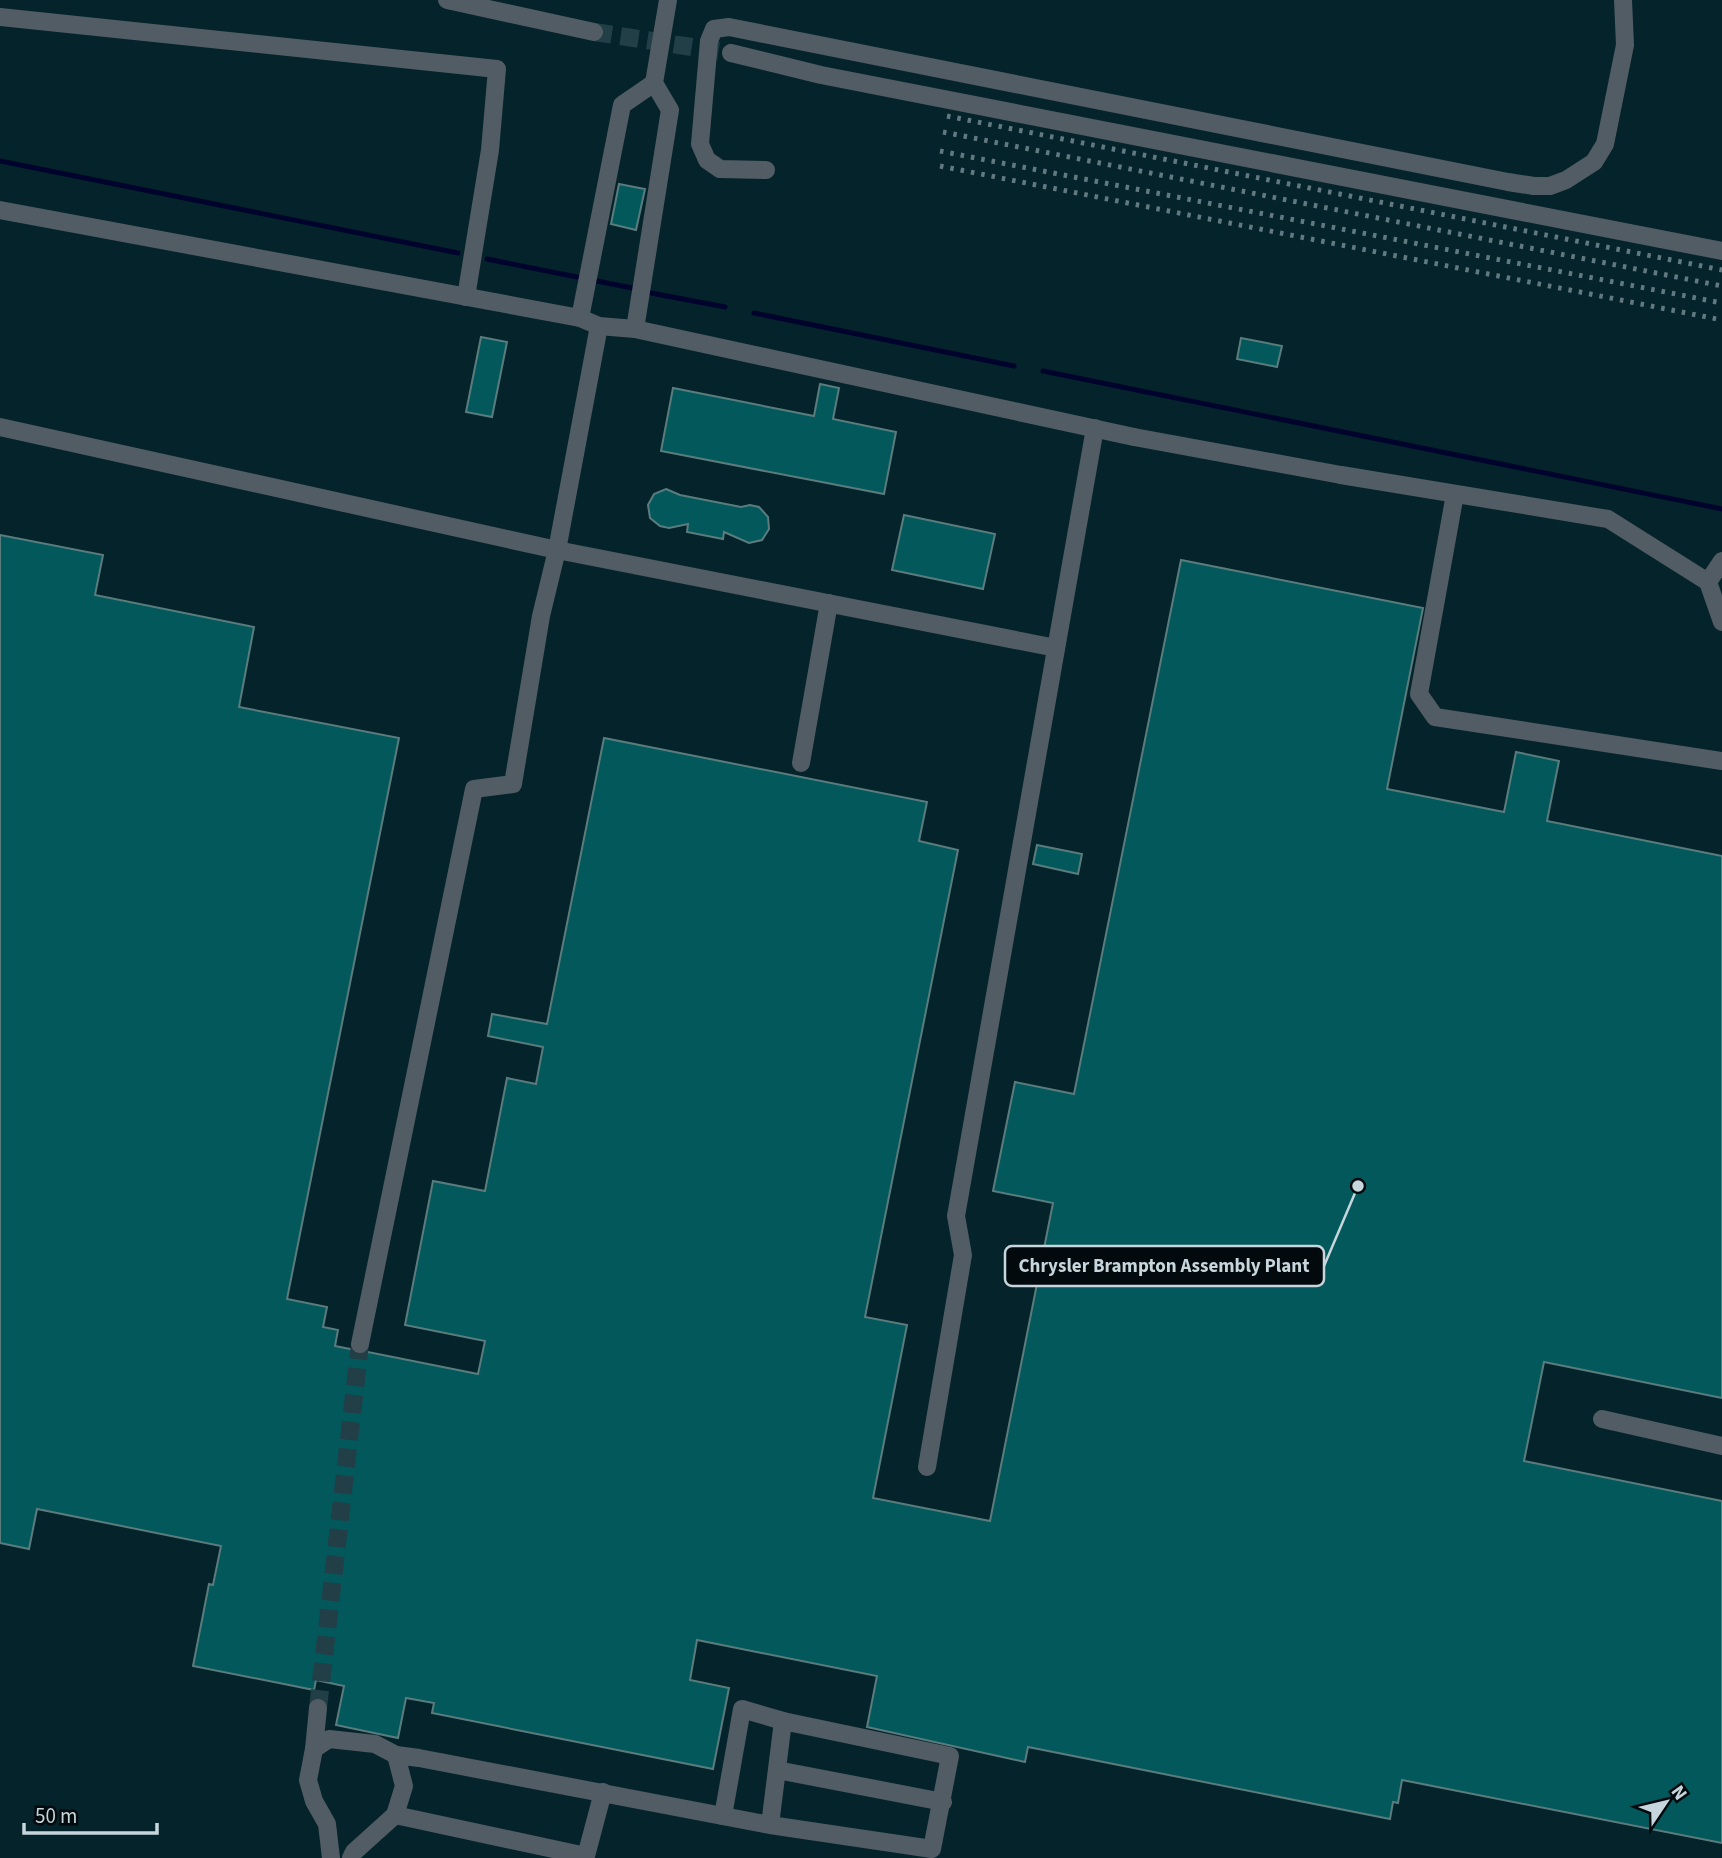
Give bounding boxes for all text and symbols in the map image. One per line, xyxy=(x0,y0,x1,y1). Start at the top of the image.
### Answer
callout: Chrysler Brampton Assembly Plant xyxy=(1005,1246,1324,1286)
text: Chrysler Brampton Assembly Plant xyxy=(1019,1253,1309,1280)
north arrow xyxy=(1631,1767,1701,1837)
text: N xyxy=(1664,1780,1693,1806)
scale bar xyxy=(24,1792,158,1836)
text: 50 m xyxy=(35,1801,77,1831)

